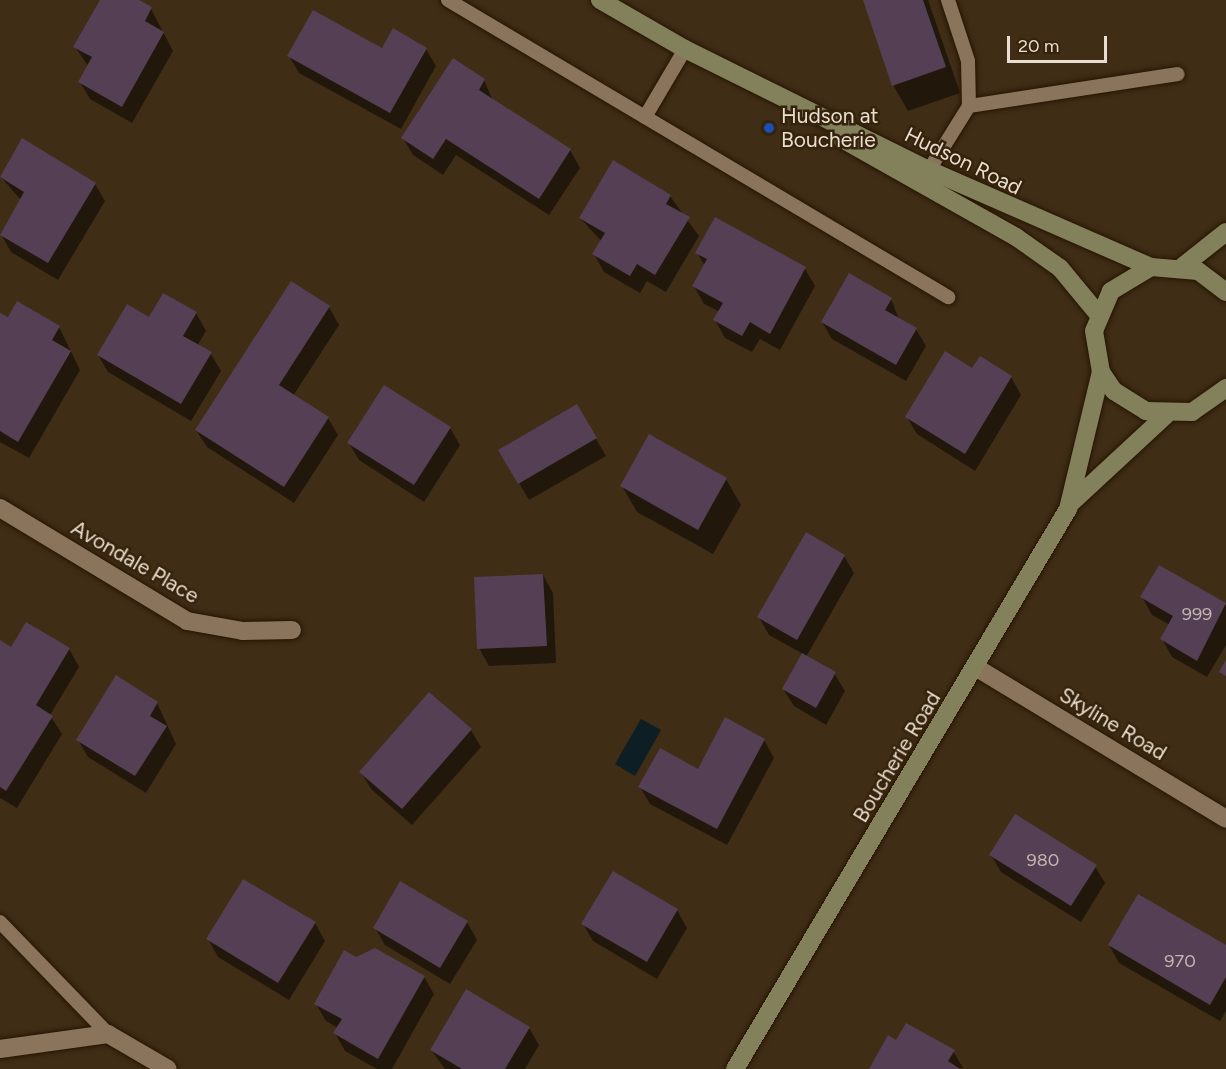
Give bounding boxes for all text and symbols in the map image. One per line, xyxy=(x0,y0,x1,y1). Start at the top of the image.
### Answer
scale bar xyxy=(1010,24,1110,62)
text: 20 m xyxy=(1018,35,1059,57)
place label: Hudson at Boucherie xyxy=(781,103,878,153)
marker: Hudson at Boucherie xyxy=(762,121,776,135)
street label: Hudson Road xyxy=(900,122,1026,200)
street label: Avondale Place xyxy=(67,515,203,609)
house number: 999 xyxy=(1182,603,1212,625)
street label: Skyline Road xyxy=(1055,682,1171,766)
street label: Boucherie Road xyxy=(848,687,946,827)
house number: 980 xyxy=(1027,849,1059,871)
house number: 970 xyxy=(1164,950,1196,972)

